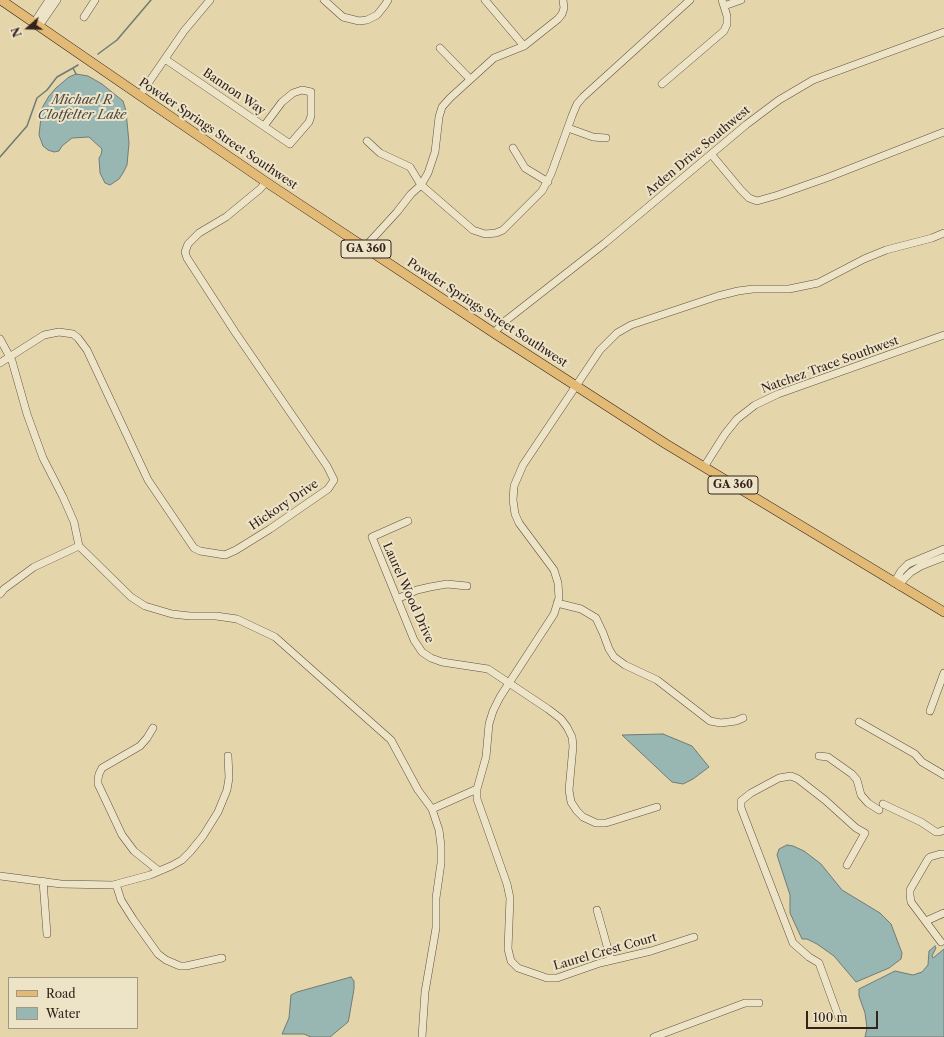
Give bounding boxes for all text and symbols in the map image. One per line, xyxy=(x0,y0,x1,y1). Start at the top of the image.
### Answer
north arrow xyxy=(8,8,48,48)
text: N xyxy=(9,25,25,39)
street label: Bannon Way xyxy=(200,66,268,118)
street label: Powder Springs Street Southwest xyxy=(136,75,300,193)
water label: Michael R Clotfelter Lake xyxy=(38,92,126,123)
street label: Arden Drive Southwest xyxy=(643,103,753,199)
road number: GA 360 xyxy=(341,240,391,258)
street label: Powder Springs Street Southwest xyxy=(404,256,570,370)
street label: Natchez Trace Southwest xyxy=(759,333,901,397)
road number: GA 360 xyxy=(708,476,758,494)
street label: Hickory Drive xyxy=(247,477,321,533)
street label: Laurel Wood Drive xyxy=(379,541,437,645)
street label: Laurel Crest Court xyxy=(552,930,658,974)
legend xyxy=(8,977,138,1029)
text: Road xyxy=(46,986,76,1001)
scale bar xyxy=(808,1003,880,1029)
text: Water xyxy=(46,1006,80,1021)
text: 100 m xyxy=(813,1010,848,1025)

